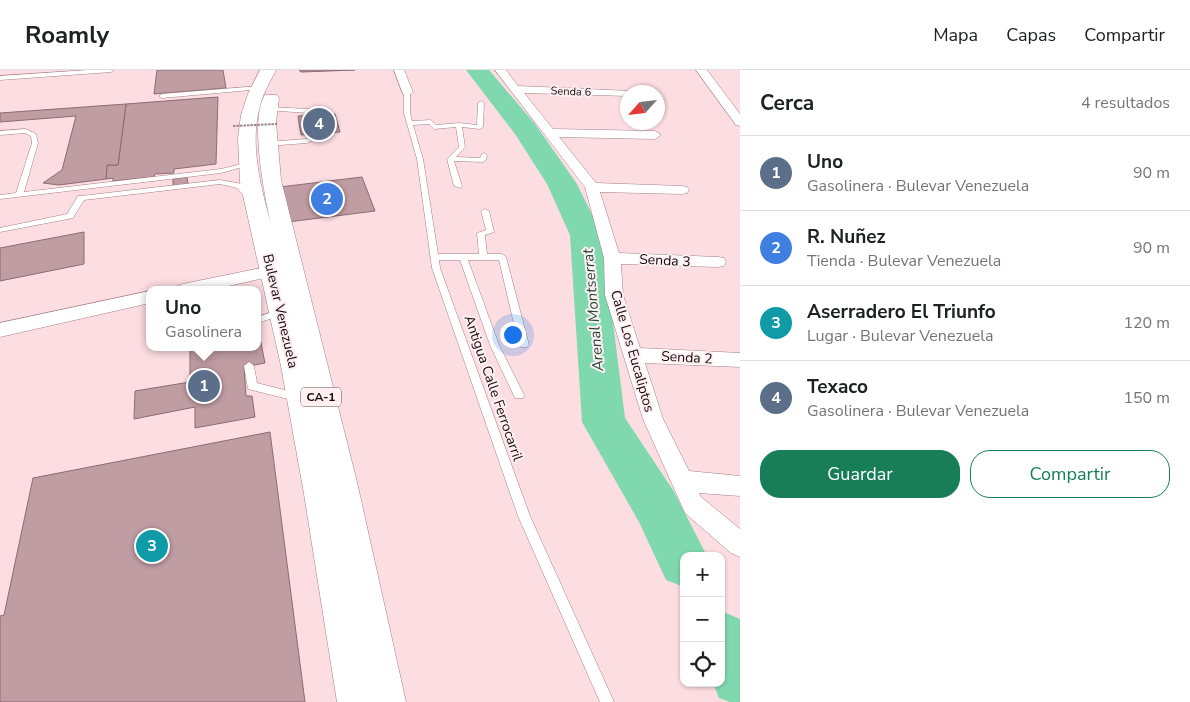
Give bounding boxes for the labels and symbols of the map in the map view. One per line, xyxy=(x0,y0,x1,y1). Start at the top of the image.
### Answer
street label: Senda 6 xyxy=(550,83,592,100)
north arrow xyxy=(620,85,665,130)
pin: 4 xyxy=(303,105,335,143)
pin: 2 xyxy=(311,180,343,218)
water label: Arenal Montserrat xyxy=(578,247,608,373)
street label: Senda 3 xyxy=(639,250,691,271)
street label: Bulevar Venezuela xyxy=(258,252,303,370)
street label: Calle Los Eucaliptos xyxy=(606,288,659,415)
street label: Antigua Calle Ferrocarril xyxy=(460,313,528,464)
your location xyxy=(500,322,526,348)
street label: Senda 2 xyxy=(661,347,713,368)
pin: 1 xyxy=(188,367,220,405)
road number: CA-1 xyxy=(301,388,341,407)
pin: 3 xyxy=(136,527,168,565)

